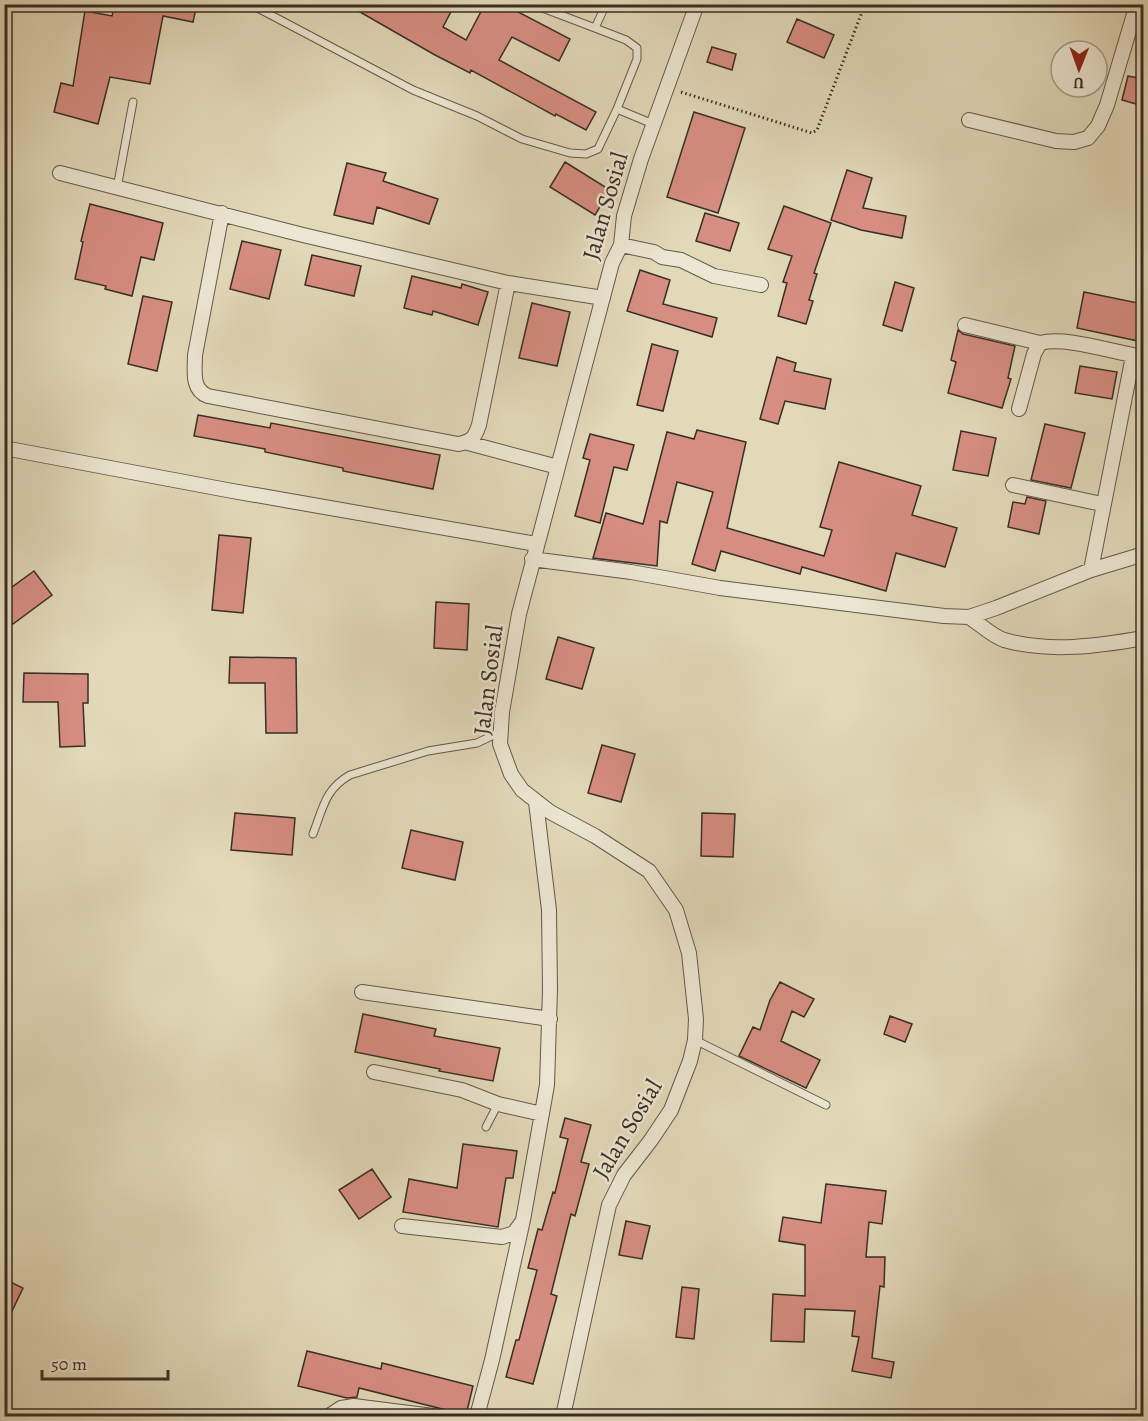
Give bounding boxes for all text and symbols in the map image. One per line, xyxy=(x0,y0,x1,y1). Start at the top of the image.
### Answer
north arrow xyxy=(1049,39,1109,99)
text: U xyxy=(1073,72,1084,94)
street label: Jalan Sosial xyxy=(574,148,636,264)
street label: Jalan Sosial xyxy=(465,623,511,737)
street label: Jalan Sosial xyxy=(585,1073,669,1185)
scale bar xyxy=(42,1343,168,1381)
text: 50 m xyxy=(51,1352,87,1376)

